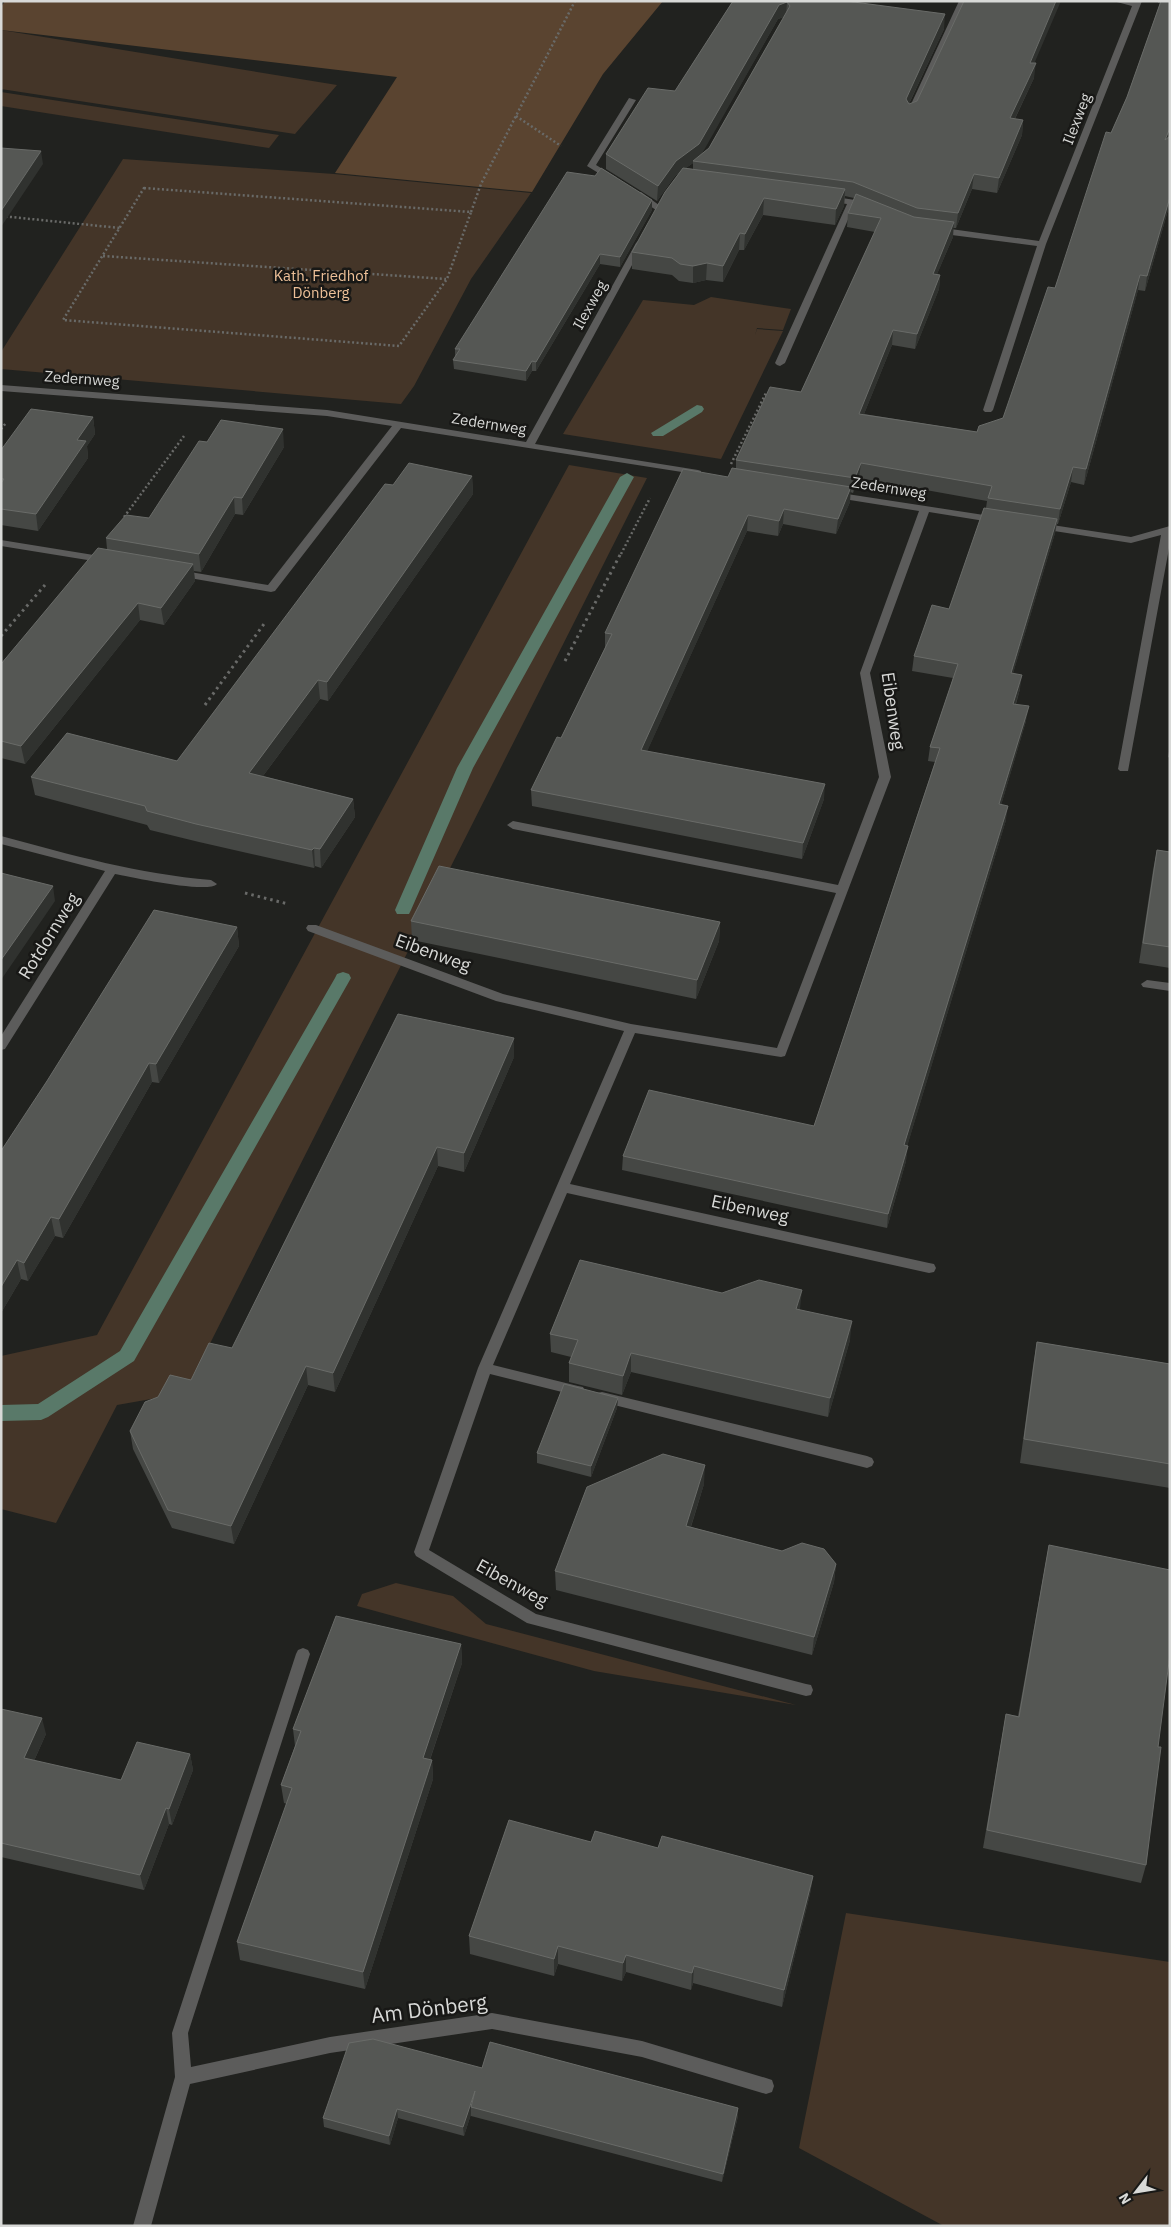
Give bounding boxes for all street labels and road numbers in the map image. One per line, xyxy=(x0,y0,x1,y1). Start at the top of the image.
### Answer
street label: Ilexweg xyxy=(1058,90,1095,147)
street label: Ilexweg xyxy=(568,277,611,333)
street label: Zedernweg xyxy=(44,366,120,391)
street label: Zedernweg xyxy=(450,408,528,439)
street label: Zedernweg xyxy=(850,472,928,503)
street label: Eibenweg xyxy=(877,670,910,752)
street label: Rotdornweg xyxy=(13,888,85,983)
street label: Eibenweg xyxy=(392,928,474,977)
street label: Eibenweg xyxy=(709,1189,791,1228)
street label: Eibenweg xyxy=(472,1553,553,1612)
street label: Am Dönberg xyxy=(369,1987,488,2029)

